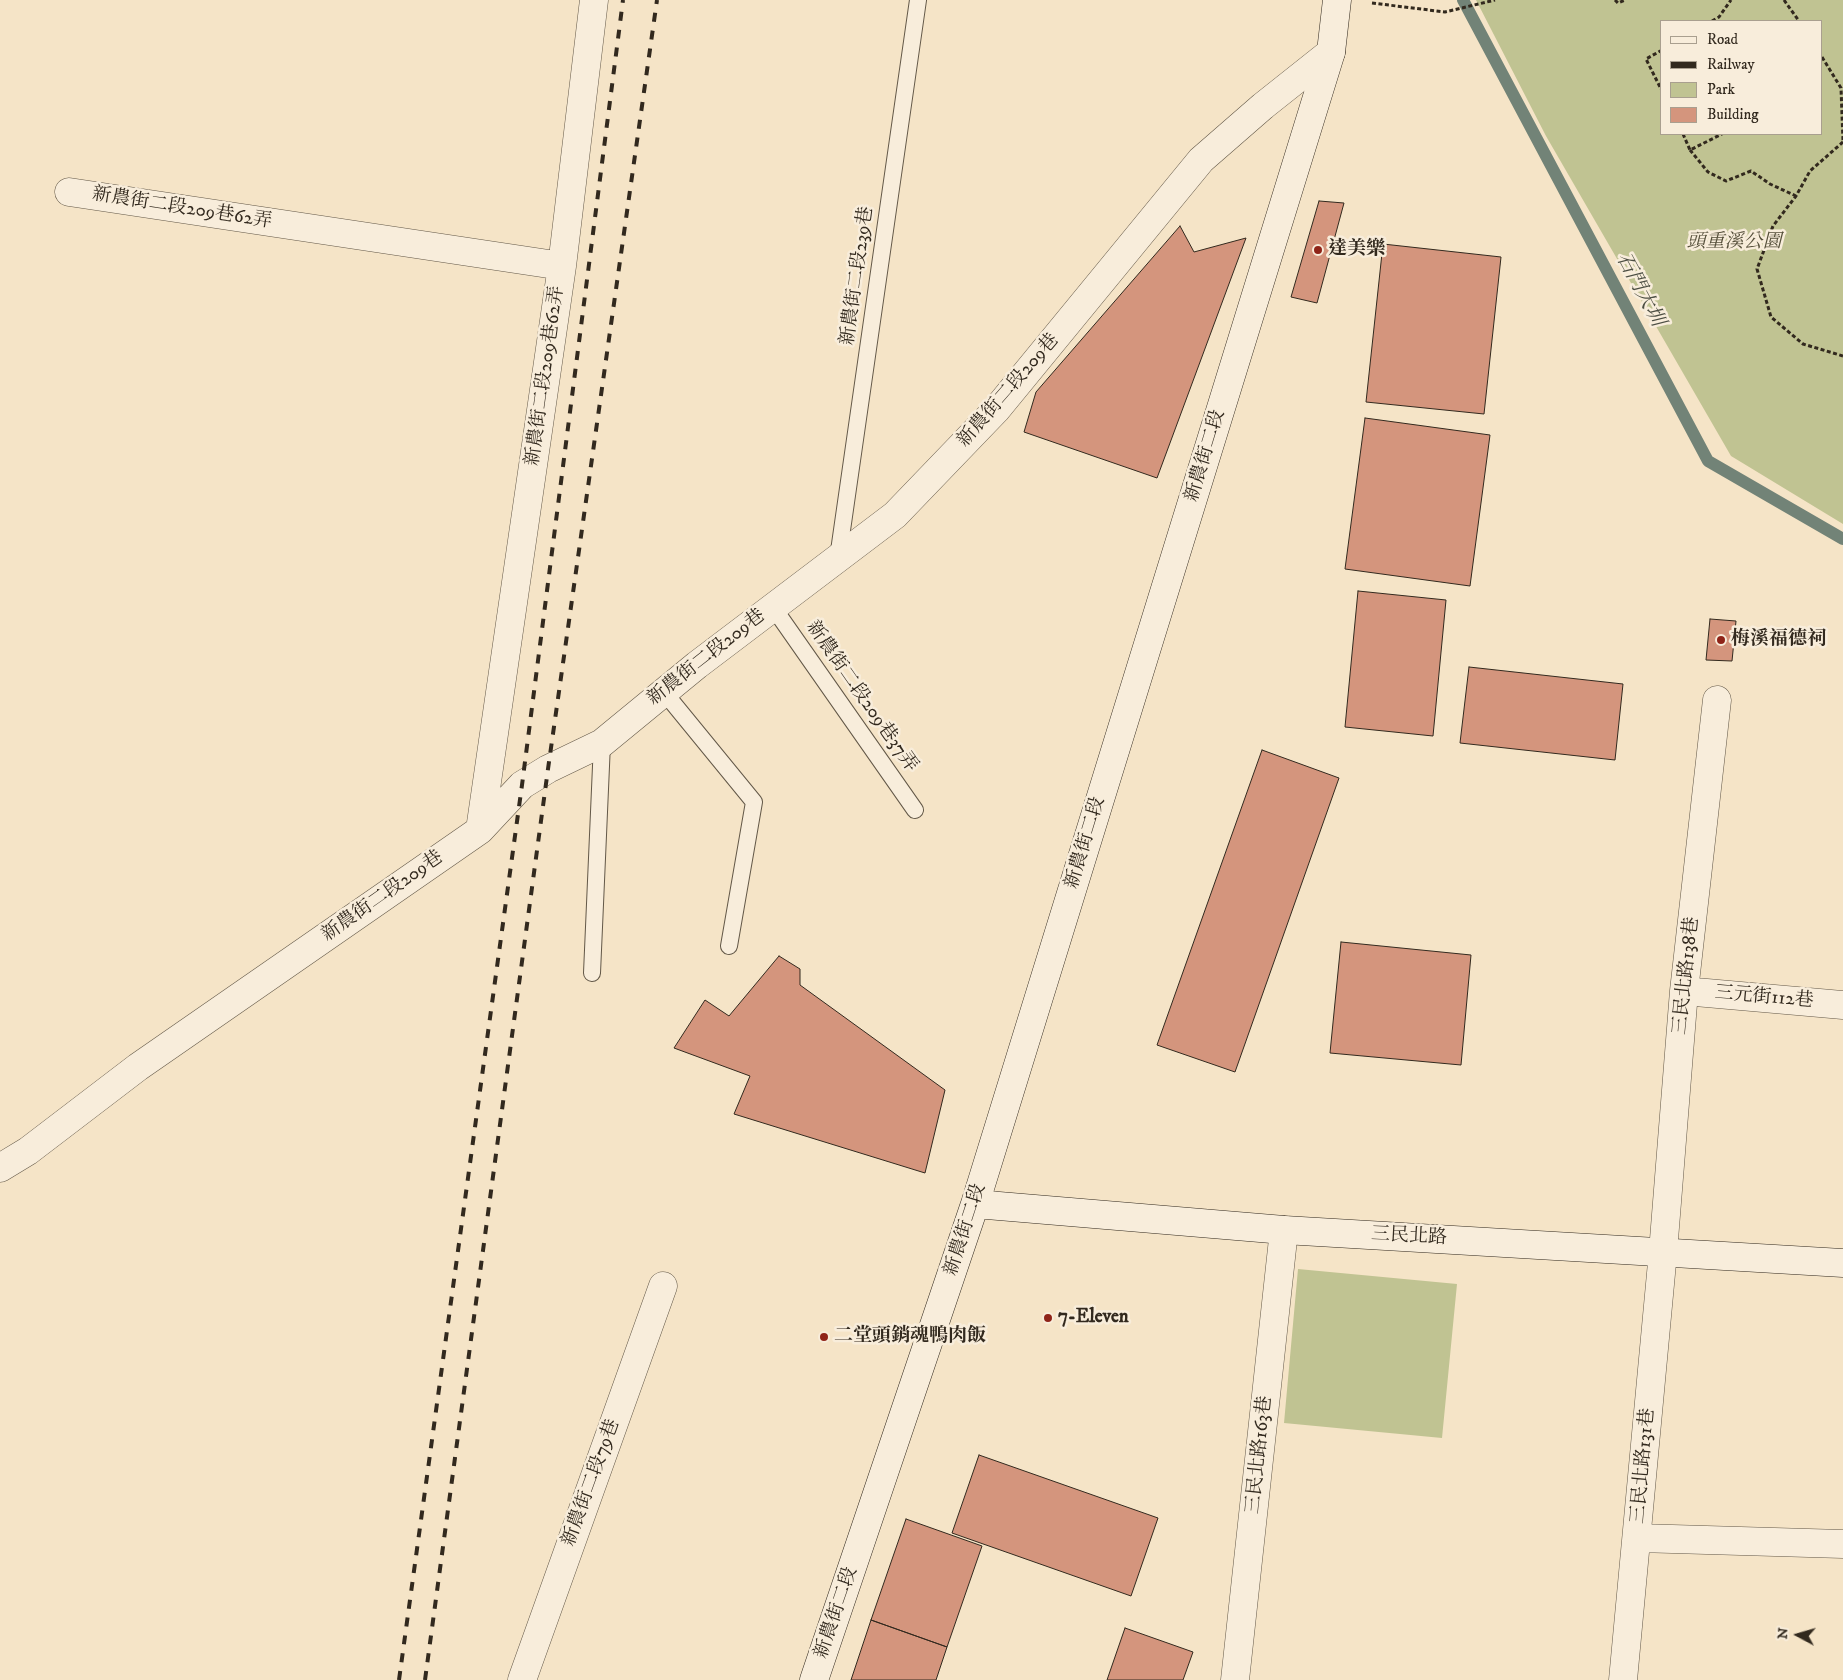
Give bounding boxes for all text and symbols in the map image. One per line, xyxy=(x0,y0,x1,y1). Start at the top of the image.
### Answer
legend xyxy=(1660,20,1823,135)
text: Road xyxy=(1707,30,1738,49)
text: Railway xyxy=(1707,55,1755,74)
text: Park xyxy=(1707,80,1735,99)
text: Building xyxy=(1707,105,1759,124)
street label: 新農街二段209巷62弄 xyxy=(91,184,273,234)
street label: 新農街二段239巷 xyxy=(837,205,879,347)
park label: 頭重溪公園 xyxy=(1687,232,1781,254)
place label: 達美樂 xyxy=(1328,239,1385,261)
marker: 達美樂 xyxy=(1312,244,1324,256)
water label: 石門大圳 xyxy=(1610,249,1668,331)
street label: 新農街二段209巷62弄 xyxy=(522,285,570,467)
street label: 新農街二段209巷 xyxy=(953,330,1065,452)
street label: 新農街二段 xyxy=(1181,407,1231,505)
street label: 新農街二段209巷 xyxy=(644,605,770,711)
street label: 新農街二段209巷37弄 xyxy=(800,617,922,777)
place label: 梅溪福德祠 xyxy=(1731,629,1826,651)
marker: 梅溪福德祠 xyxy=(1715,634,1727,646)
street label: 新農街二段 xyxy=(1061,794,1111,892)
street label: 新農街二段209巷 xyxy=(318,847,448,947)
street label: 三民北路138巷 xyxy=(1669,916,1705,1036)
street label: 三元街112巷 xyxy=(1714,982,1814,1014)
street label: 新農街二段 xyxy=(940,1181,992,1279)
street label: 三民北路 xyxy=(1370,1224,1448,1250)
place label: 7-Eleven xyxy=(1058,1307,1129,1329)
marker: 7-Eleven xyxy=(1042,1312,1054,1324)
place label: 二堂頭銷魂鴨肉飯 xyxy=(834,1326,986,1348)
marker: 二堂頭銷魂鴨肉飯 xyxy=(818,1331,830,1343)
street label: 三民北路163巷 xyxy=(1242,1395,1278,1515)
street label: 三民北路131巷 xyxy=(1628,1407,1660,1525)
street label: 新農街二段79巷 xyxy=(558,1416,626,1550)
street label: 新農街二段 xyxy=(811,1564,863,1662)
north arrow xyxy=(1773,1610,1823,1660)
text: N xyxy=(1774,1627,1793,1640)

